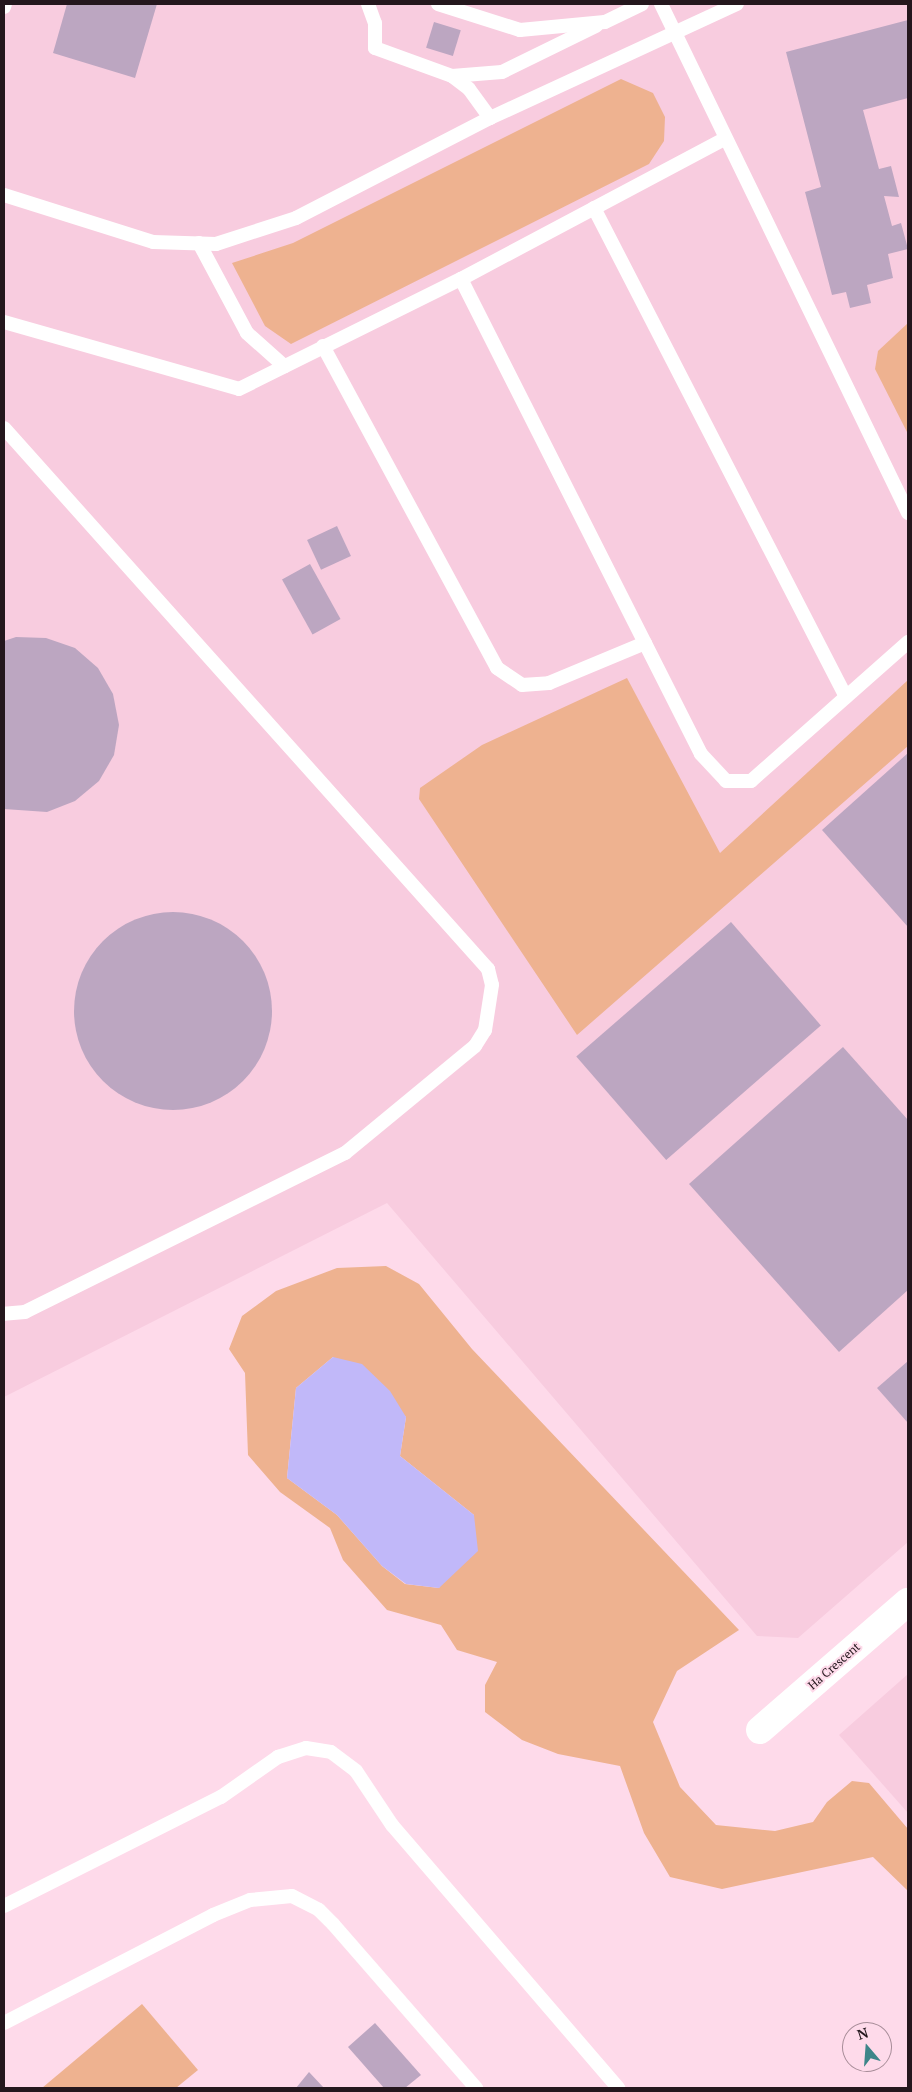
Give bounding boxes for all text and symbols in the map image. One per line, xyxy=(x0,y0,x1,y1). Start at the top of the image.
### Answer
street label: Ha Crescent xyxy=(805,1639,863,1693)
north arrow xyxy=(842,2022,892,2072)
text: N xyxy=(855,2023,871,2044)

